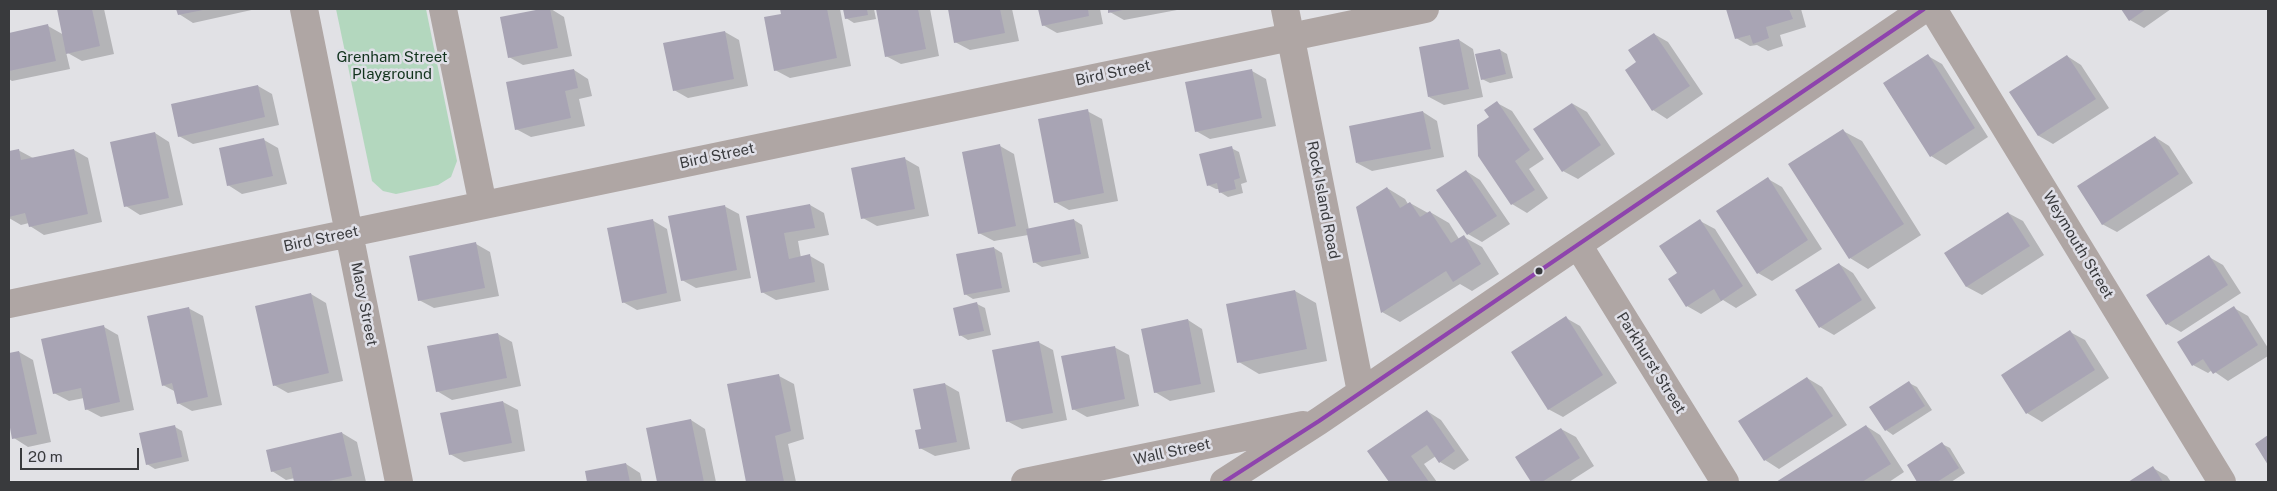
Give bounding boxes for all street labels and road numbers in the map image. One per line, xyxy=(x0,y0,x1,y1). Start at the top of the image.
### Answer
street label: Bird Street xyxy=(1074,56,1152,90)
street label: Bird Street xyxy=(678,139,756,173)
street label: Rock Island Road xyxy=(1303,139,1343,261)
street label: Weymouth Street xyxy=(2039,188,2117,302)
street label: Bird Street xyxy=(282,222,360,256)
street label: Macy Street xyxy=(347,261,381,347)
street label: Parkhurst Street xyxy=(1613,309,1689,417)
street label: Wall Street xyxy=(1132,435,1212,469)

